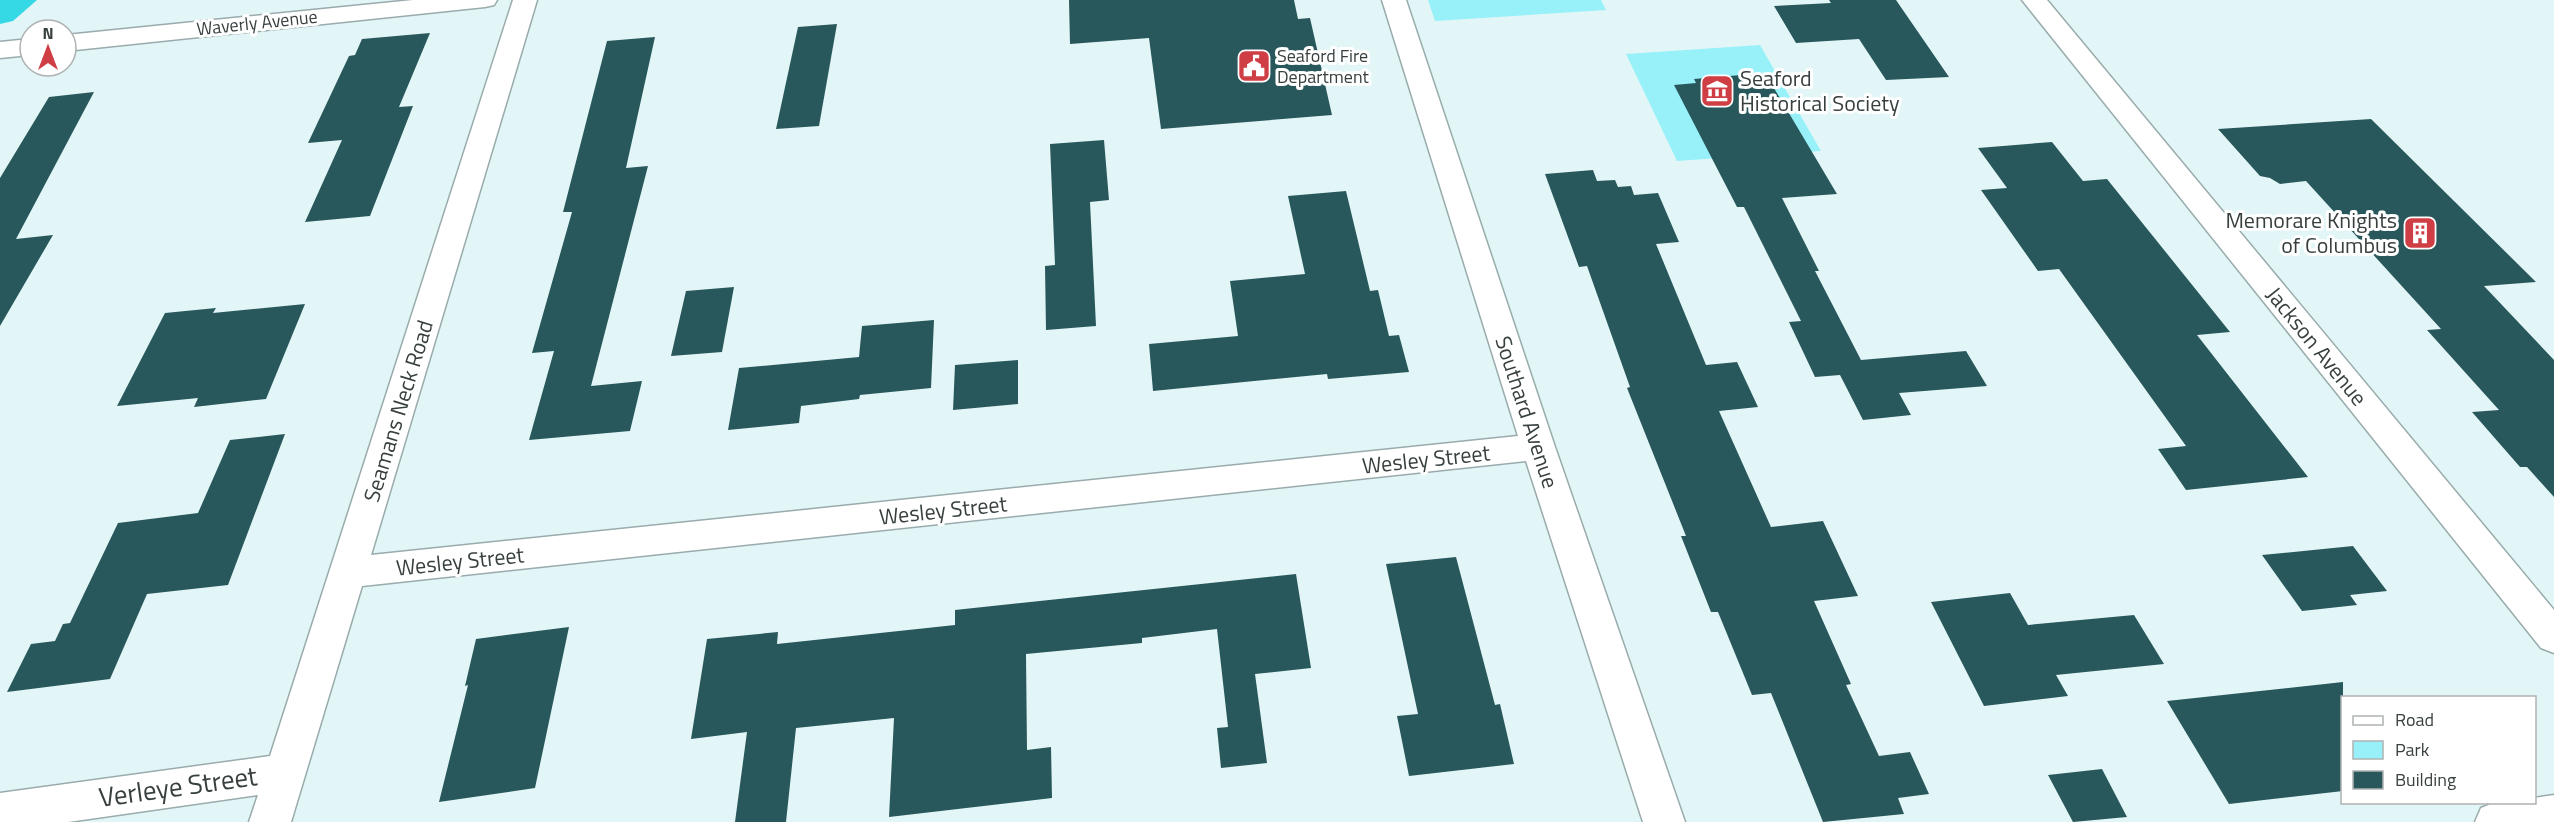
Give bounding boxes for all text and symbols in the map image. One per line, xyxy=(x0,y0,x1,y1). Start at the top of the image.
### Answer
street label: Waverly Avenue xyxy=(195,3,319,42)
north arrow xyxy=(18,18,78,78)
text: N xyxy=(42,21,54,45)
place label: Seaford Fire Department xyxy=(1277,42,1369,90)
public building icon: Seaford Fire Department xyxy=(1236,48,1272,84)
place label: Seaford Historical Society xyxy=(1740,61,1900,120)
museum icon: Seaford Historical Society xyxy=(1699,73,1735,109)
place label: Memorare Knights of Columbus xyxy=(2225,203,2397,262)
building icon: Memorare Knights of Columbus xyxy=(2402,215,2438,251)
street label: Jackson Avenue xyxy=(2258,279,2376,413)
street label: Seamans Neck Road xyxy=(354,316,442,506)
street label: Southard Avenue xyxy=(1486,331,1568,493)
street label: Wesley Street xyxy=(1360,435,1492,483)
street label: Wesley Street xyxy=(877,486,1009,534)
street label: Wesley Street xyxy=(394,537,526,585)
legend xyxy=(2341,696,2536,804)
text: Road xyxy=(2395,706,2434,733)
text: Park xyxy=(2395,736,2430,763)
street label: Verleye Street xyxy=(96,754,260,817)
text: Building xyxy=(2395,766,2456,793)

